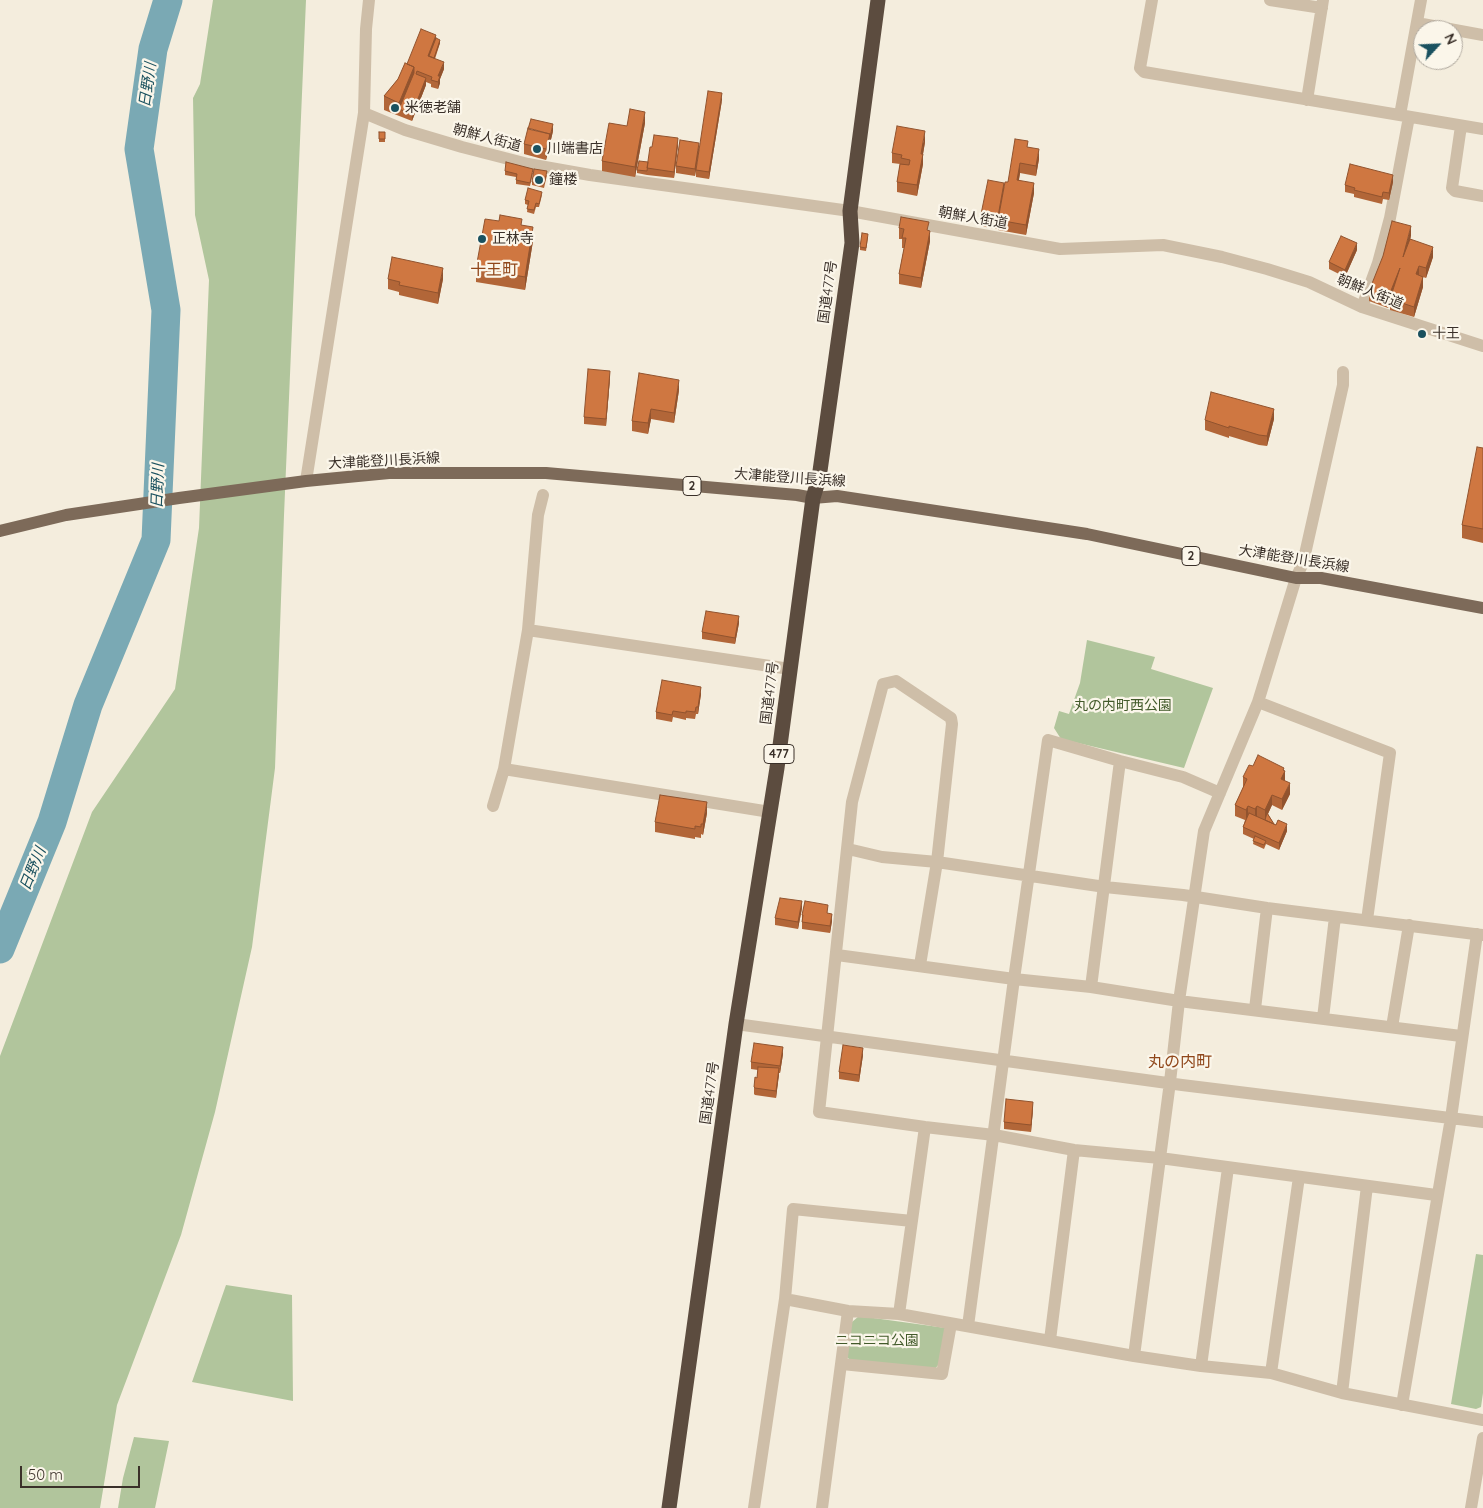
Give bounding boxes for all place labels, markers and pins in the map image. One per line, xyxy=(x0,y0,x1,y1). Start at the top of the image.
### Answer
place label: 米徳老舗 xyxy=(405,100,461,116)
marker: 米徳老舗 xyxy=(389,102,401,114)
place label: 川端書店 xyxy=(547,141,603,157)
marker: 川端書店 xyxy=(531,143,543,155)
place label: 鐘楼 xyxy=(549,172,577,188)
marker: 鐘楼 xyxy=(533,174,545,186)
place label: 正林寺 xyxy=(492,231,534,247)
marker: 正林寺 xyxy=(476,233,488,245)
place label: 十王 xyxy=(1432,326,1460,342)
marker: 十王 xyxy=(1416,328,1428,340)

